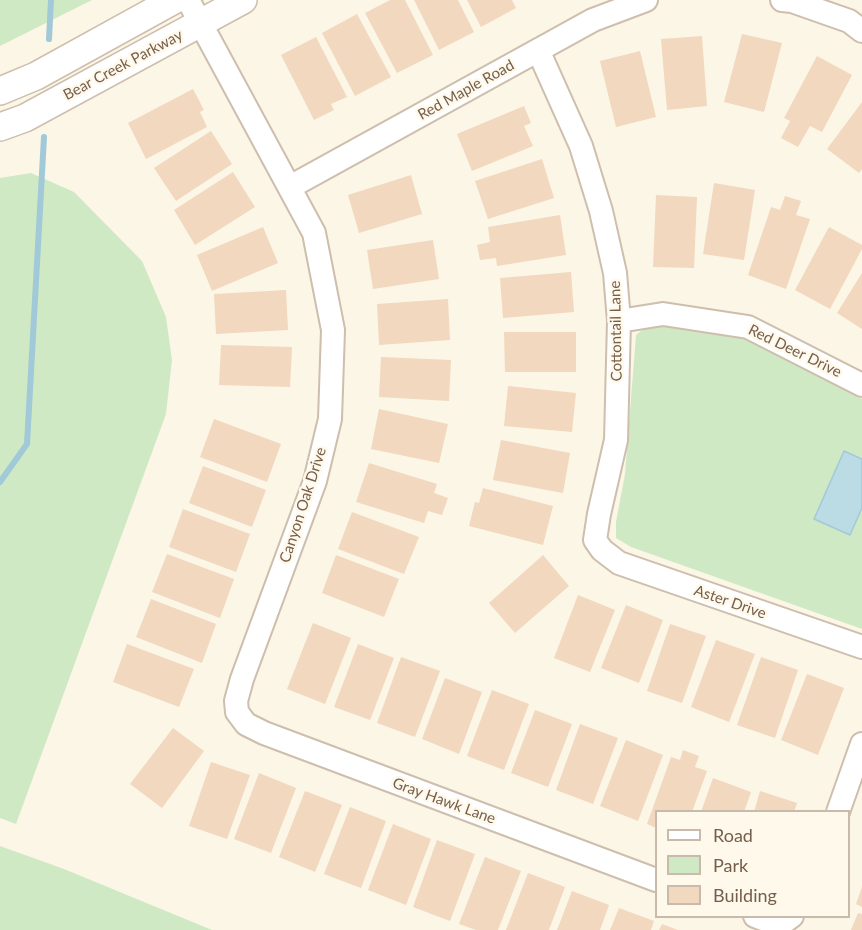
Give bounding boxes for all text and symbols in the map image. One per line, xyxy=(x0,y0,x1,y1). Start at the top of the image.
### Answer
street label: Bear Creek Parkway xyxy=(60,26,186,104)
street label: Red Maple Road xyxy=(415,56,517,124)
street label: Cottontail Lane xyxy=(606,281,626,381)
street label: Red Deer Drive xyxy=(746,321,844,381)
street label: Canyon Oak Drive xyxy=(276,445,330,565)
street label: Aster Drive xyxy=(692,581,768,623)
street label: Gray Hawk Lane xyxy=(390,774,498,828)
legend xyxy=(655,810,850,918)
text: Road xyxy=(713,824,753,846)
text: Park xyxy=(713,854,748,876)
text: Building xyxy=(713,884,777,906)

